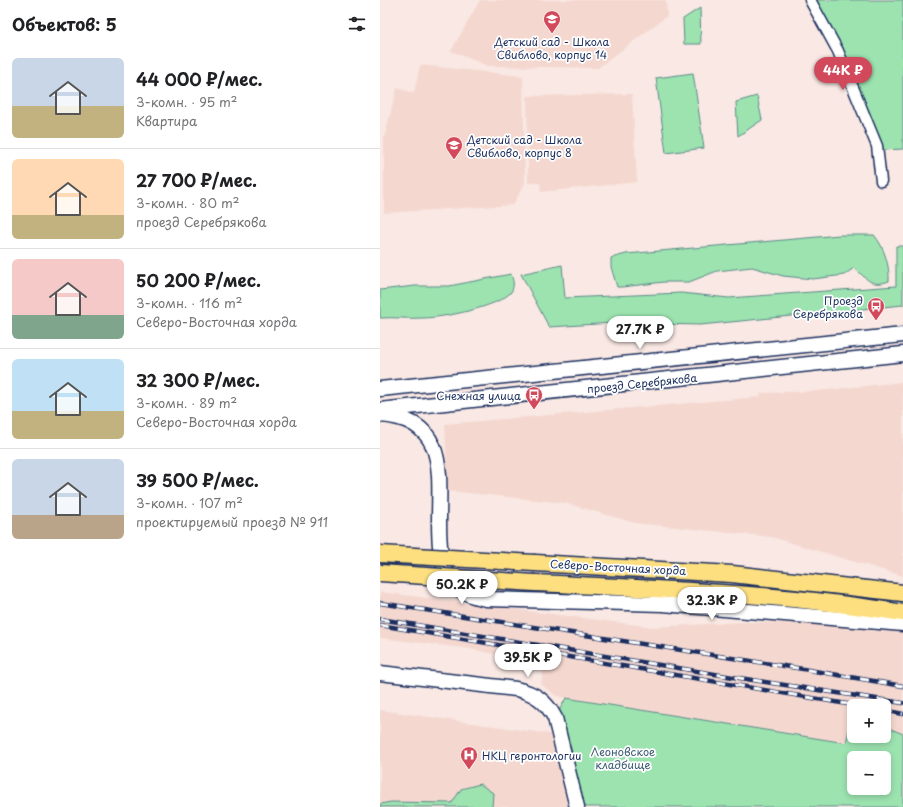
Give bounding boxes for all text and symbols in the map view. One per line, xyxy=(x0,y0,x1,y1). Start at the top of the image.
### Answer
school or university icon: Детский сад - Школа Свиблово, корпус 14 xyxy=(542,9,562,34)
text: Объектов: 5 xyxy=(12,11,117,37)
icon: filters xyxy=(346,13,368,35)
place label: Детский сад - Школа Свиблово, корпус 14 xyxy=(494,33,610,63)
pin: 44K ₽ xyxy=(815,57,871,91)
text: 44K ₽ xyxy=(823,60,863,79)
text: 44 000 ₽/мес. xyxy=(136,66,263,92)
icon: home xyxy=(44,74,92,122)
text: 3-комн. · 95 m² xyxy=(136,92,237,111)
text: Квартира xyxy=(136,111,197,130)
place label: Детский сад - Школа Свиблово, корпус 8 xyxy=(466,131,582,161)
school or university icon: Детский сад - Школа Свиблово, корпус 8 xyxy=(444,135,464,160)
text: 27 700 ₽/мес. xyxy=(136,167,257,193)
icon: home xyxy=(44,175,92,223)
text: 3-комн. · 80 m² xyxy=(136,193,239,212)
text: проезд Серебрякова xyxy=(136,212,267,231)
text: 50 200 ₽/мес. xyxy=(136,267,261,293)
icon: home xyxy=(44,275,92,323)
place label: Проезд Серебрякова xyxy=(793,292,863,322)
text: 3-комн. · 116 m² xyxy=(136,293,242,312)
bus stop icon: Проезд Серебрякова xyxy=(866,296,886,321)
text: Северо-Восточная хорда xyxy=(136,312,297,331)
pin: 27.7K ₽ xyxy=(603,316,677,350)
text: 27.7K ₽ xyxy=(616,319,664,338)
text: 32 300 ₽/мес. xyxy=(136,367,260,393)
street label: проезд Серебрякова xyxy=(586,369,698,397)
icon: home xyxy=(44,375,92,423)
bus stop icon: Снежная улица xyxy=(524,385,544,410)
place label: Снежная улица xyxy=(436,387,521,404)
text: 3-комн. · 89 m² xyxy=(136,393,237,412)
text: Северо-Восточная хорда xyxy=(136,412,297,431)
text: 39 500 ₽/мес. xyxy=(136,467,259,493)
icon: home xyxy=(44,475,92,523)
text: 3-комн. · 107 m² xyxy=(136,493,243,512)
text: проектируемый проезд № 911 xyxy=(136,512,328,531)
street label: Северо-Восточная хорда xyxy=(550,555,687,579)
pin: 50.2K ₽ xyxy=(425,571,499,605)
text: 50.2K ₽ xyxy=(436,574,488,593)
pin: 32.3K ₽ xyxy=(675,587,749,621)
text: 32.3K ₽ xyxy=(686,590,738,609)
pin: 39.5K ₽ xyxy=(491,644,565,678)
text: 39.5K ₽ xyxy=(503,647,553,666)
map controls xyxy=(847,699,891,795)
button: + xyxy=(847,699,891,743)
park label: Леоновское кладбище xyxy=(591,743,655,773)
hospital icon: НКЦ геронтологии xyxy=(459,745,479,770)
place label: НКЦ геронтологии xyxy=(482,747,581,764)
button: − xyxy=(847,751,891,795)

